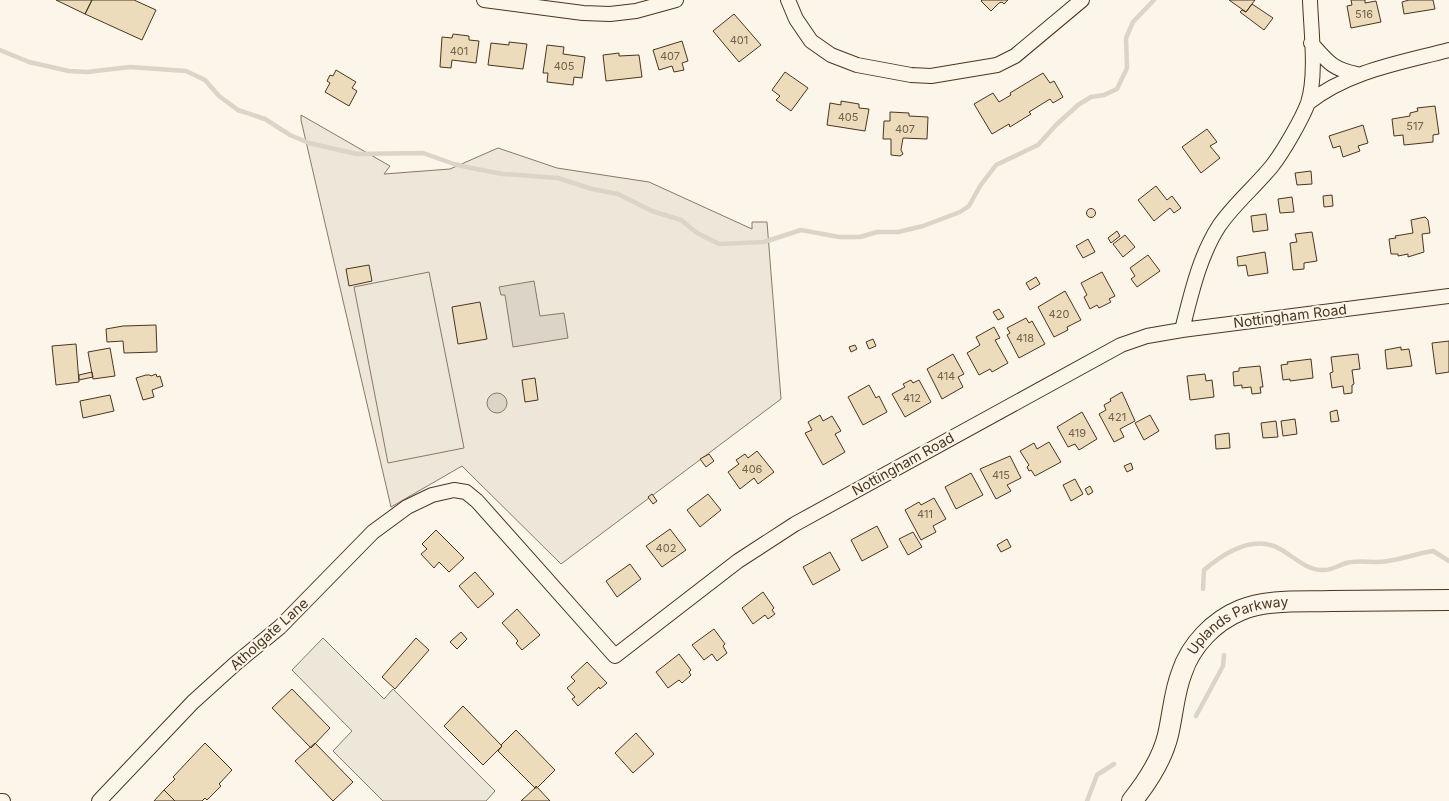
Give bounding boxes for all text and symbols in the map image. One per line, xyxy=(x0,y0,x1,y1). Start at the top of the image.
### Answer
house number: 516 xyxy=(1355,7,1373,21)
house number: 401 xyxy=(730,33,748,47)
house number: 401 xyxy=(450,44,468,58)
house number: 407 xyxy=(660,49,680,63)
house number: 405 xyxy=(554,59,575,73)
house number: 405 xyxy=(838,110,859,124)
house number: 517 xyxy=(1406,119,1424,133)
house number: 407 xyxy=(895,122,915,136)
street label: Nottingham Road xyxy=(1232,300,1348,331)
house number: 420 xyxy=(1049,307,1069,321)
house number: 418 xyxy=(1016,331,1034,345)
house number: 414 xyxy=(937,369,955,383)
house number: 412 xyxy=(903,391,921,405)
house number: 421 xyxy=(1108,410,1126,424)
house number: 419 xyxy=(1068,426,1086,440)
street label: Nottingham Road xyxy=(849,428,957,499)
house number: 406 xyxy=(742,462,763,476)
house number: 415 xyxy=(992,468,1010,482)
house number: 411 xyxy=(917,507,933,521)
house number: 402 xyxy=(656,541,676,555)
street label: Uplands Parkway xyxy=(1183,593,1289,658)
street label: Atholgate Lane xyxy=(226,594,311,673)

